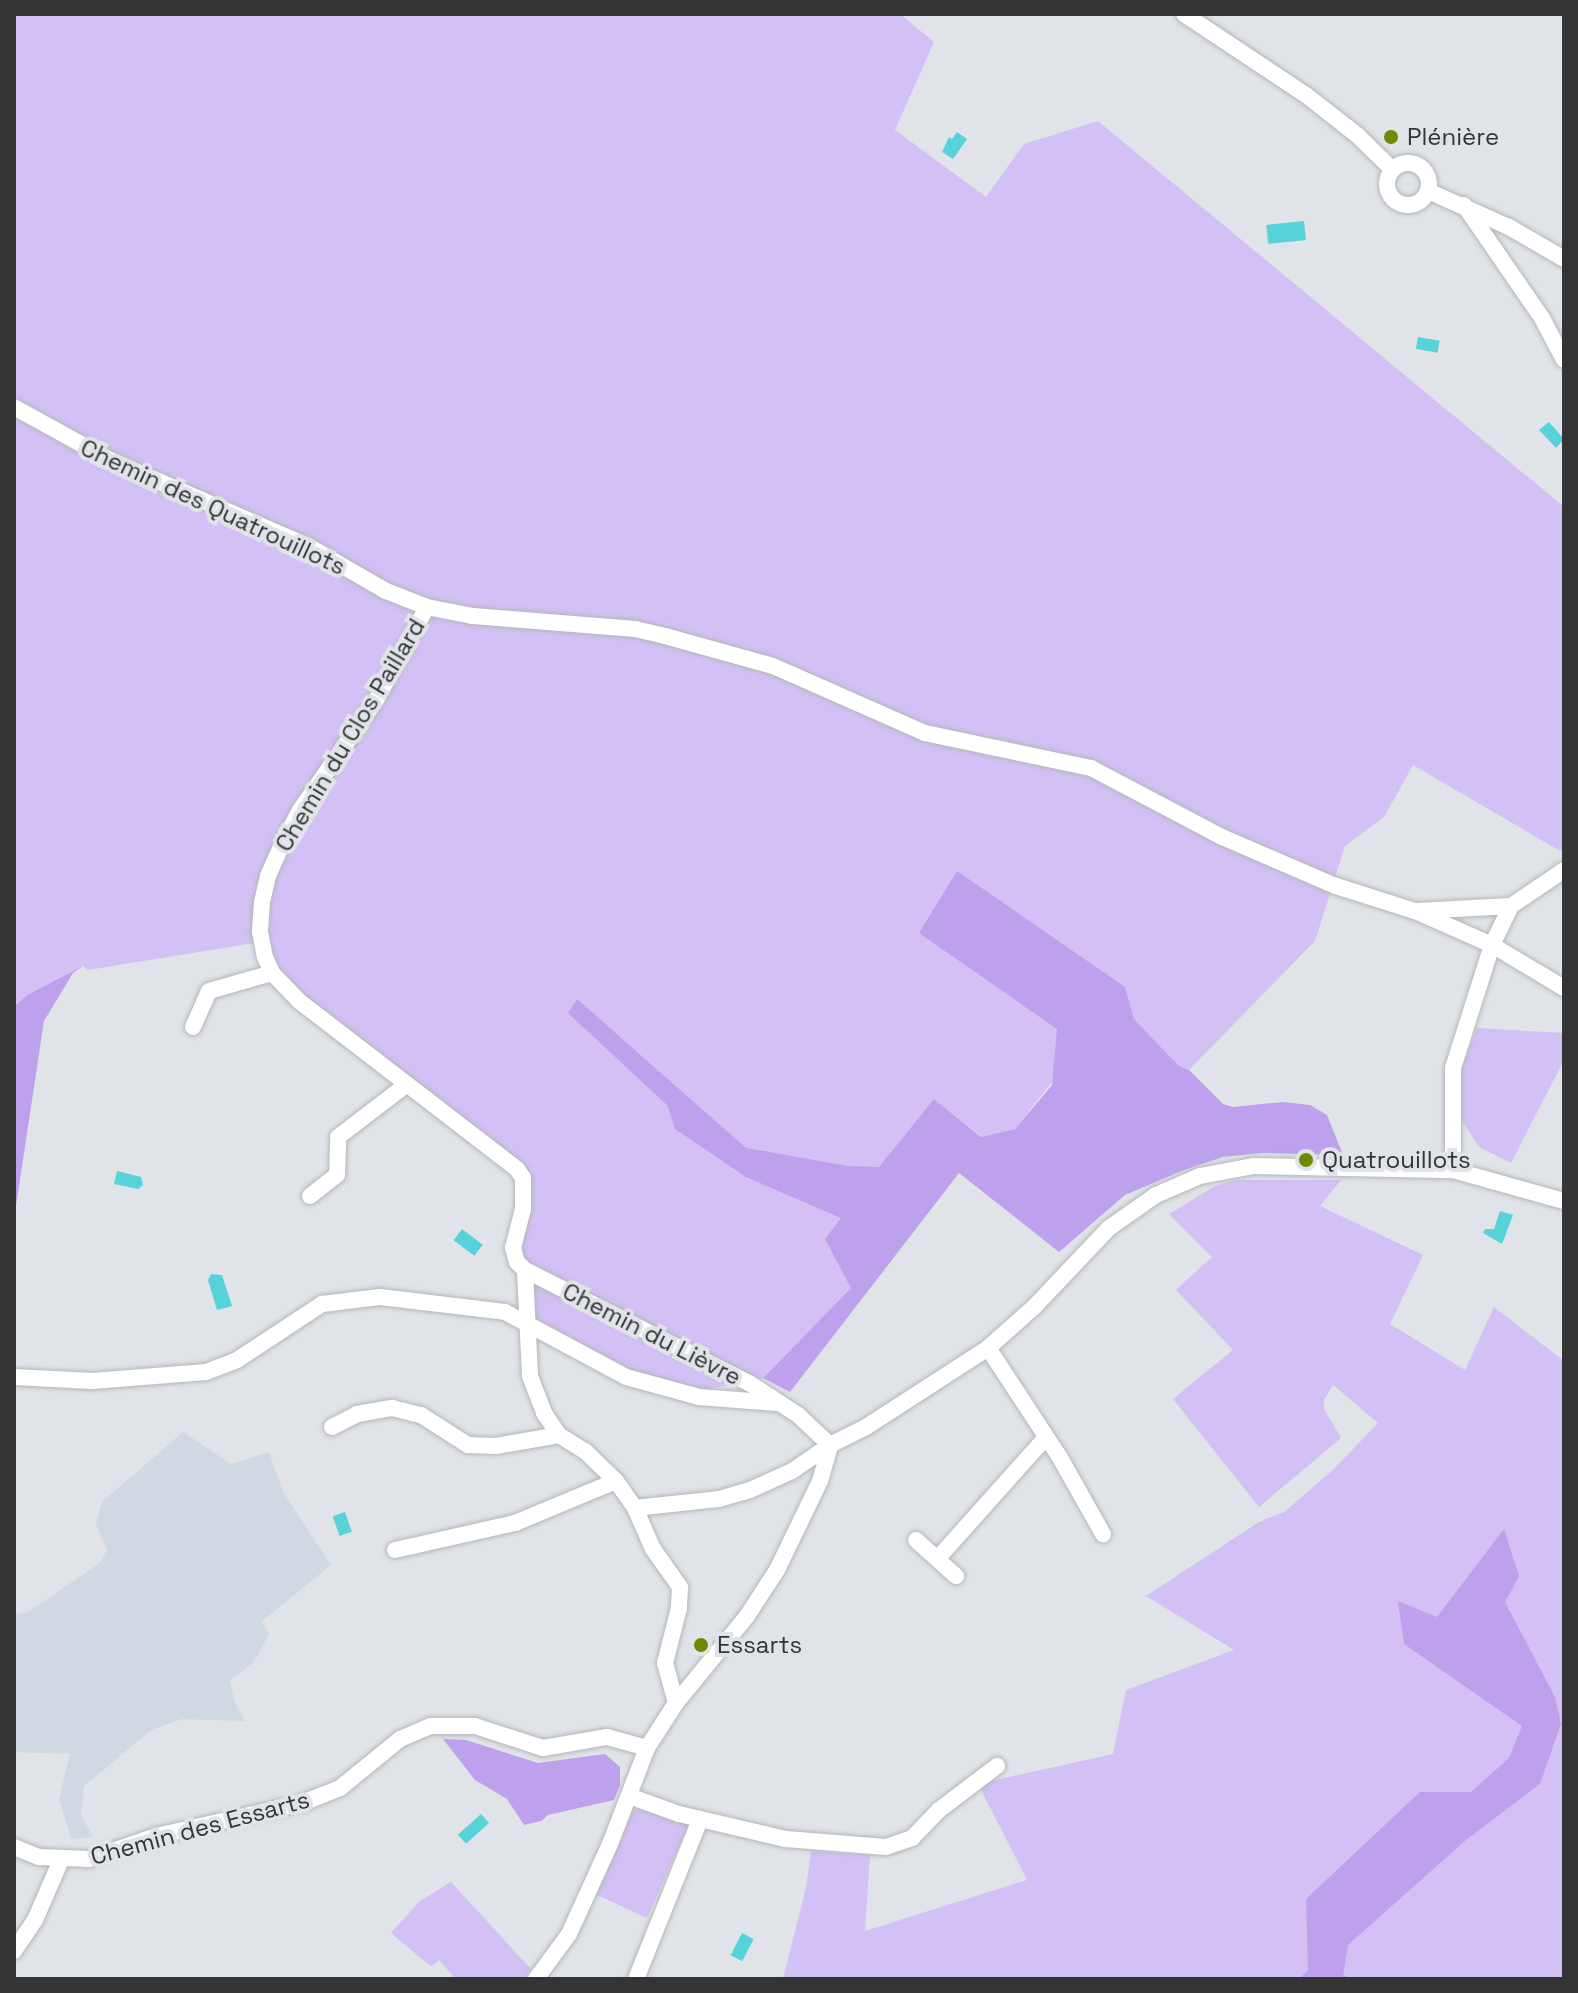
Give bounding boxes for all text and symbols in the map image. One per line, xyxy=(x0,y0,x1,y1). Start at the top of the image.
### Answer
place label: Plénière xyxy=(1407,123,1499,151)
marker: Plénière xyxy=(1382,128,1400,146)
street label: Chemin des Quatrouillots xyxy=(76,433,350,581)
street label: Chemin du Clos Paillard xyxy=(269,613,431,857)
place label: Quatrouillots xyxy=(1322,1146,1471,1174)
marker: Quatrouillots xyxy=(1297,1151,1315,1169)
street label: Chemin du Lièvre xyxy=(558,1277,746,1391)
place label: Essarts xyxy=(717,1631,802,1659)
marker: Essarts xyxy=(692,1636,710,1654)
street label: Chemin des Essarts xyxy=(87,1785,313,1871)

